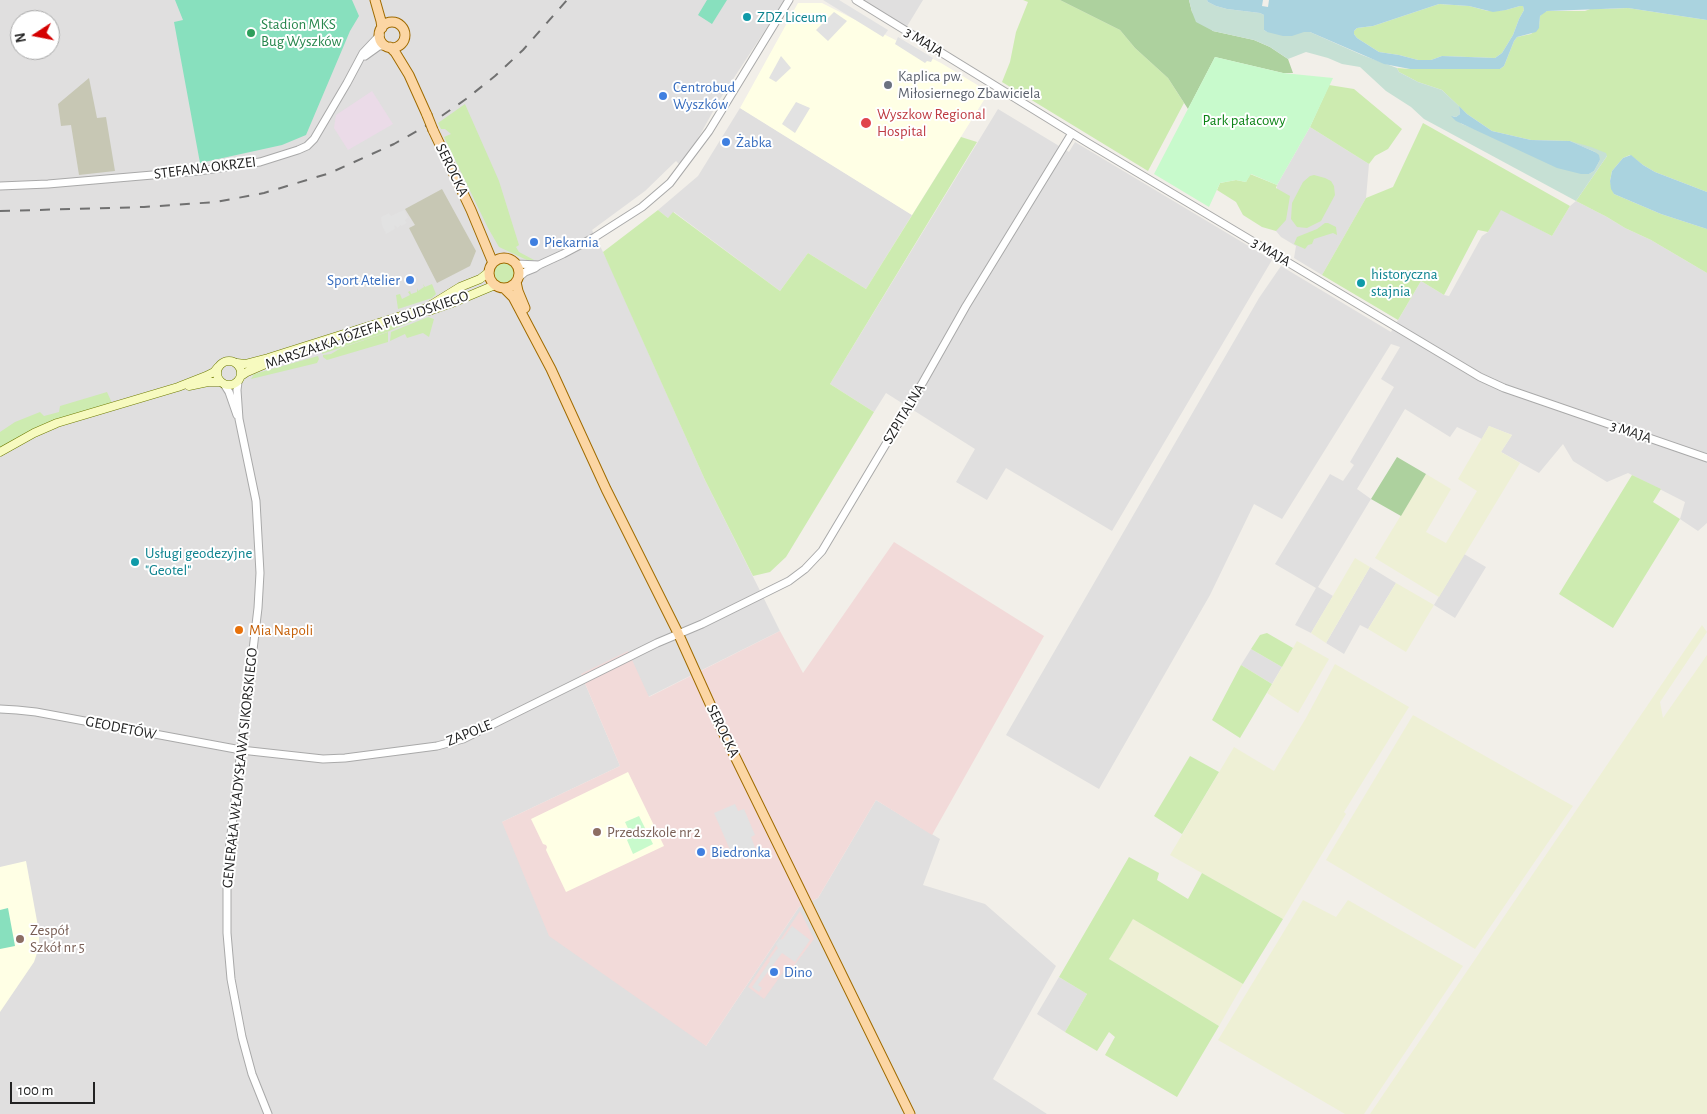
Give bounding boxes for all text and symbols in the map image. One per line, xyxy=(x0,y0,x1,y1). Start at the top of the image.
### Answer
place label: ZDZ Liceum xyxy=(757,8,827,26)
north arrow xyxy=(10,10,60,60)
marker: ZDZ Liceum xyxy=(741,11,753,23)
place label: Stadion MKS Bug Wyszków xyxy=(261,15,342,50)
street label: 3 MAJA xyxy=(901,23,947,61)
marker: Stadion MKS Bug Wyszków xyxy=(245,27,257,39)
text: N xyxy=(13,32,29,44)
place label: Kaplica pw. Miłosiernego Zbawiciela xyxy=(898,67,1040,102)
place label: Centrobud Wyszków xyxy=(673,78,735,113)
marker: Kaplica pw. Miłosiernego Zbawiciela xyxy=(882,79,894,91)
marker: Centrobud Wyszków xyxy=(657,90,669,102)
place label: Wyszkow Regional Hospital xyxy=(877,105,986,140)
park label: Park pałacowy xyxy=(1202,111,1286,129)
marker: Wyszkow Regional Hospital xyxy=(859,116,873,130)
place label: Żabka xyxy=(736,133,772,151)
marker: Żabka xyxy=(720,136,732,148)
street label: SEROCKA xyxy=(431,141,473,199)
street label: STEFANA OKRZEI xyxy=(153,153,257,183)
place label: Piekarnia xyxy=(544,233,599,251)
street label: 3 MAJA xyxy=(1248,233,1294,271)
marker: Piekarnia xyxy=(528,236,540,248)
place label: historyczna stajnia xyxy=(1371,265,1438,300)
place label: Sport Atelier xyxy=(327,271,400,289)
marker: Sport Atelier xyxy=(404,274,416,286)
marker: historyczna stajnia xyxy=(1355,277,1367,289)
street label: MARSZAŁKA JÓZEFA PIŁSUDSKIEGO xyxy=(263,287,471,373)
street label: SZPITALNA xyxy=(879,381,929,447)
street label: 3 MAJA xyxy=(1608,417,1654,447)
place label: Usługi geodezyjne "Geotel" xyxy=(145,544,252,579)
marker: Usługi geodezyjne "Geotel" xyxy=(129,556,141,568)
place label: Mia Napoli xyxy=(249,621,313,639)
marker: Mia Napoli xyxy=(233,624,245,636)
street label: GENERAŁA WŁADYSŁAWA SIKORSKIEGO xyxy=(218,647,262,889)
street label: SEROCKA xyxy=(702,702,744,760)
street label: GEODETÓW xyxy=(84,712,158,744)
street label: ZAPOLE xyxy=(444,716,494,750)
place label: Przedszkole nr 2 xyxy=(607,823,701,841)
marker: Przedszkole nr 2 xyxy=(591,826,603,838)
place label: Biedronka xyxy=(711,843,771,861)
marker: Biedronka xyxy=(695,846,707,858)
place label: Zespół Szkół nr 5 xyxy=(30,921,85,956)
marker: Zespół Szkół nr 5 xyxy=(14,933,26,945)
place label: Dino xyxy=(784,963,812,981)
marker: Dino xyxy=(768,966,780,978)
scale bar xyxy=(12,1072,98,1104)
text: 100 m xyxy=(18,1083,53,1098)

